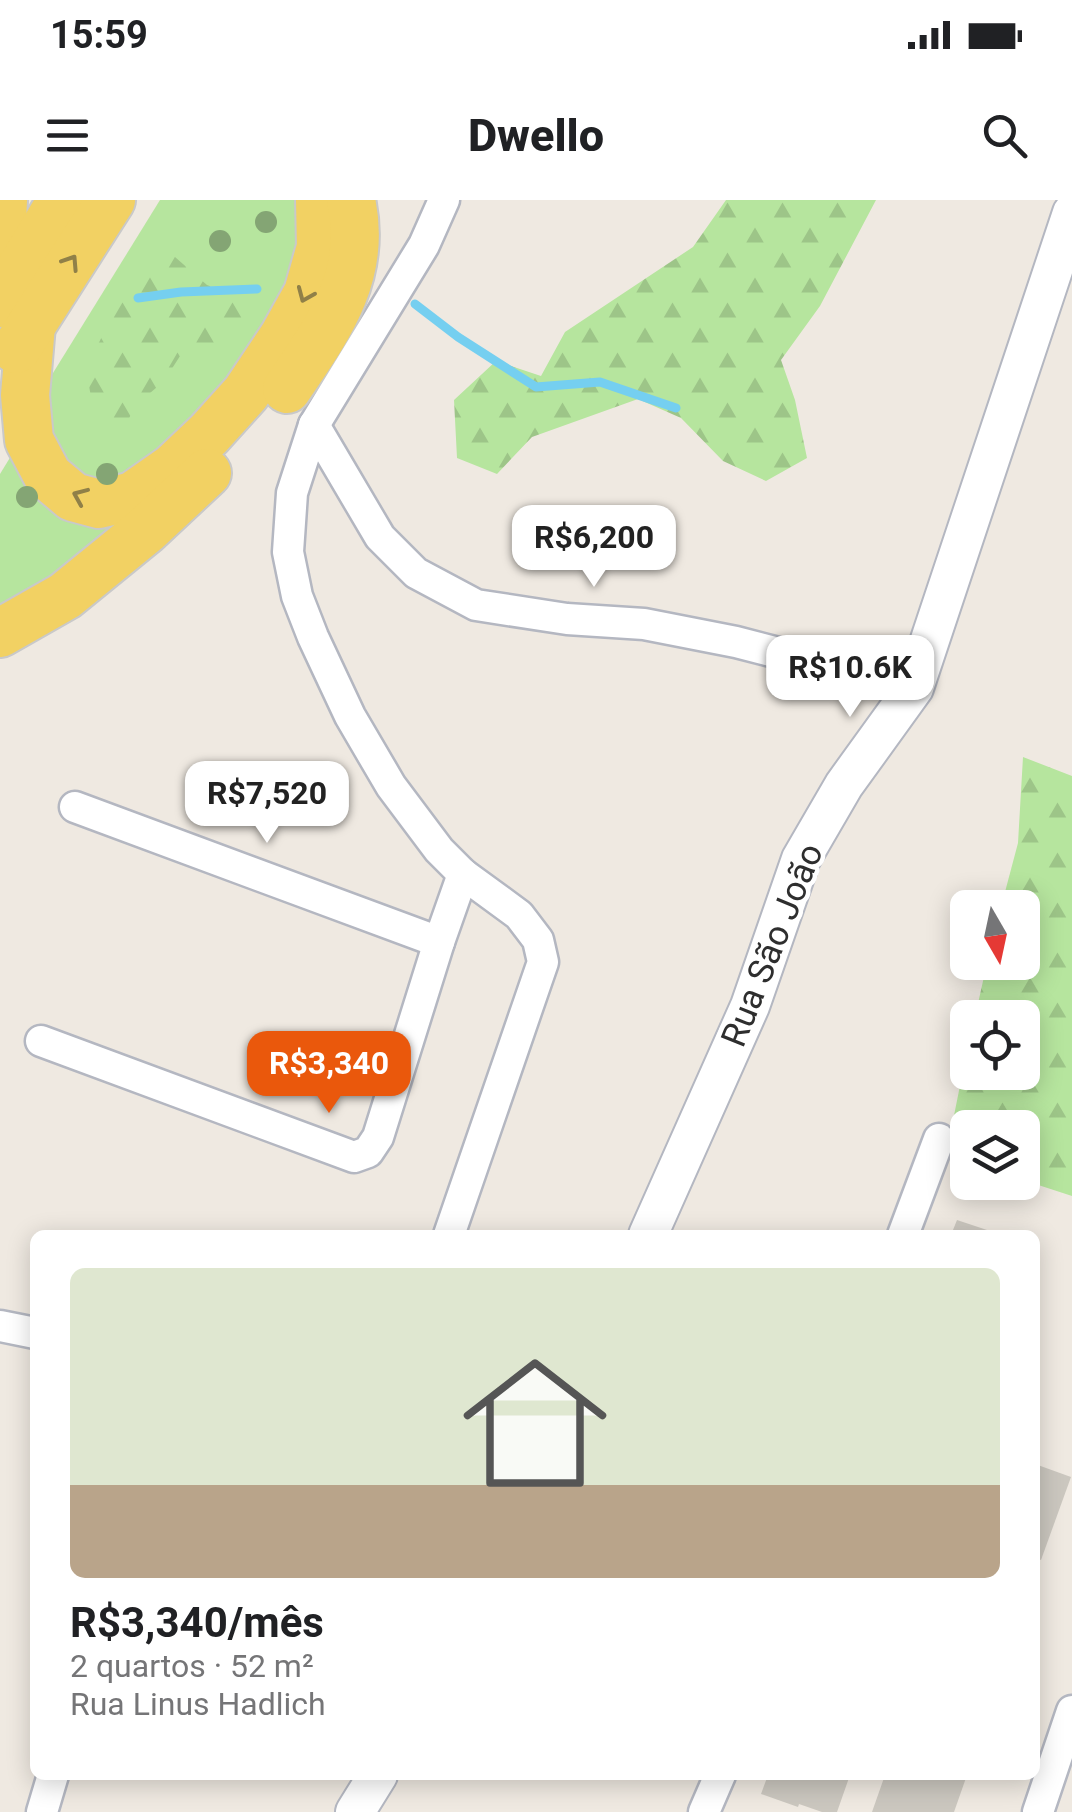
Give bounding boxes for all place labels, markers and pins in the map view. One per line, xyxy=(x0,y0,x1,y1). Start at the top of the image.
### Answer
pin: R$6,200 xyxy=(502,505,686,590)
pin: R$10.6K xyxy=(758,635,942,720)
pin: R$7,520 xyxy=(175,761,359,846)
pin: R$3,340 xyxy=(237,1031,421,1116)

